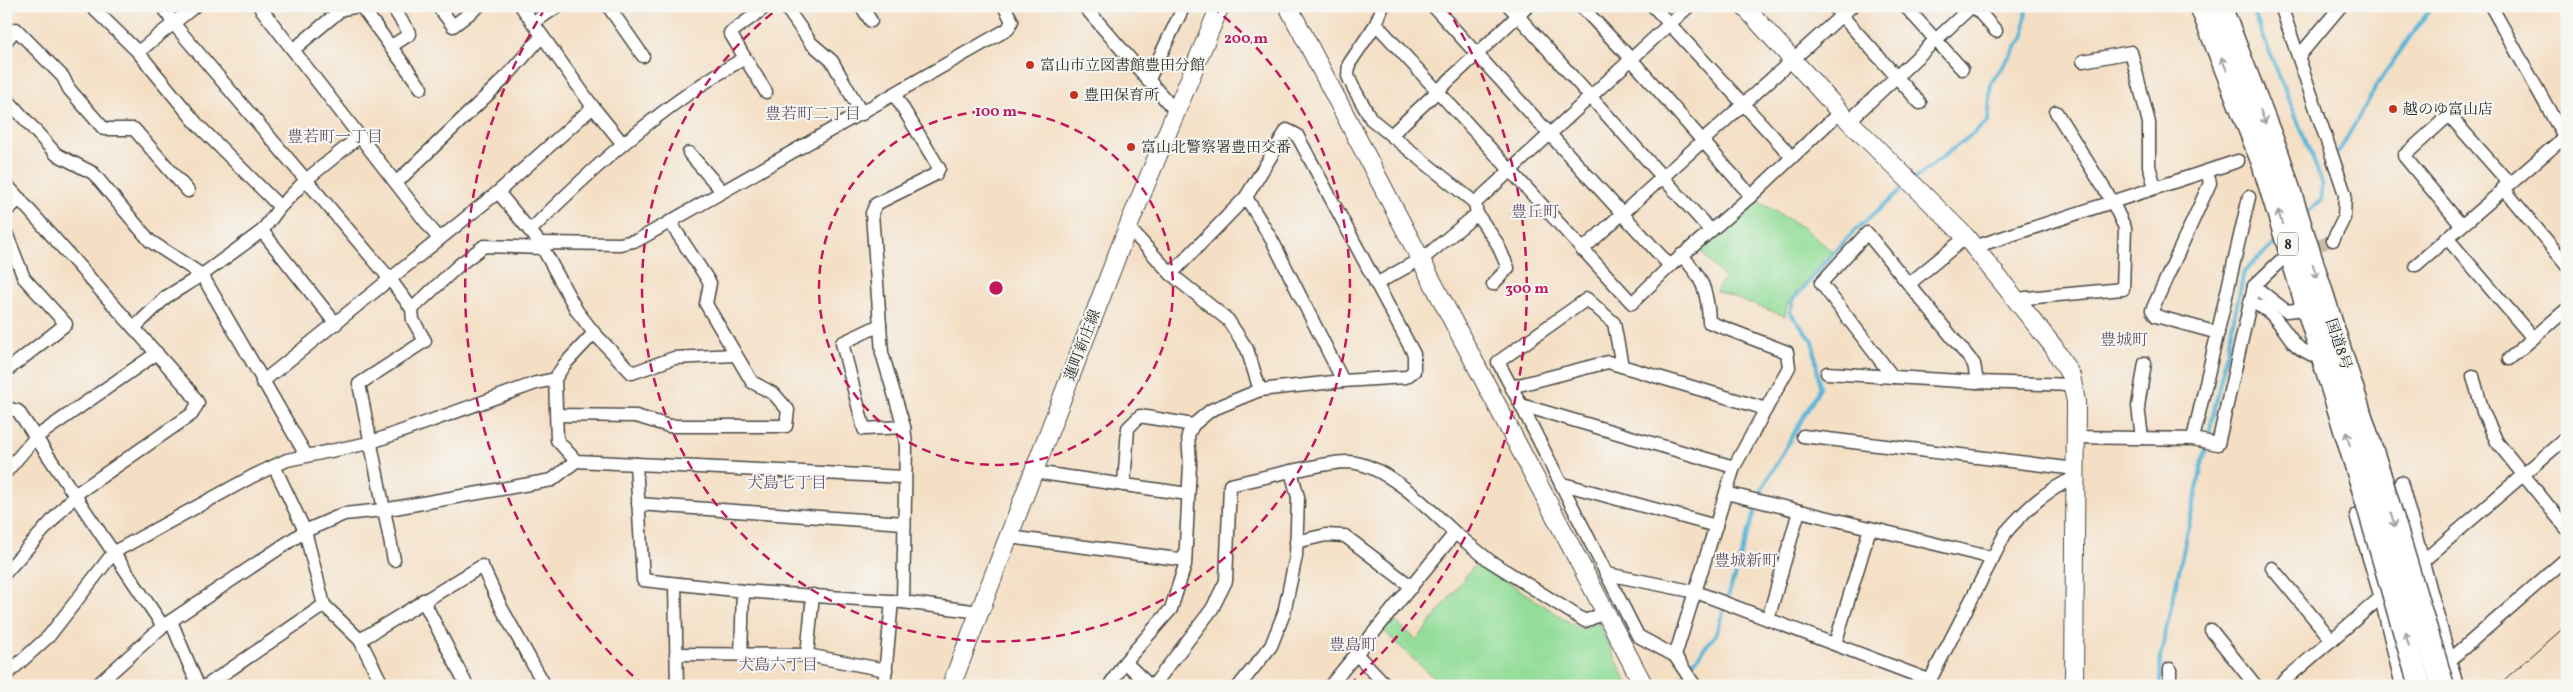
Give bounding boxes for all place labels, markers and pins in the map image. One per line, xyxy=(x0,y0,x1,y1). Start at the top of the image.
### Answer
place label: 富山市立図書館豊田分館 xyxy=(1040,56,1205,77)
marker: 富山市立図書館豊田分館 xyxy=(1024,59,1036,71)
place label: 豊田保育所 xyxy=(1084,86,1159,107)
marker: 豊田保育所 xyxy=(1068,89,1080,101)
place label: 越のゆ富山店 xyxy=(2403,100,2493,121)
marker: 越のゆ富山店 xyxy=(2387,103,2399,115)
place label: 富山北警察署豊田交番 xyxy=(1141,138,1291,159)
marker: 富山北警察署豊田交番 xyxy=(1125,141,1137,153)
centre of rings xyxy=(987,279,1005,297)

